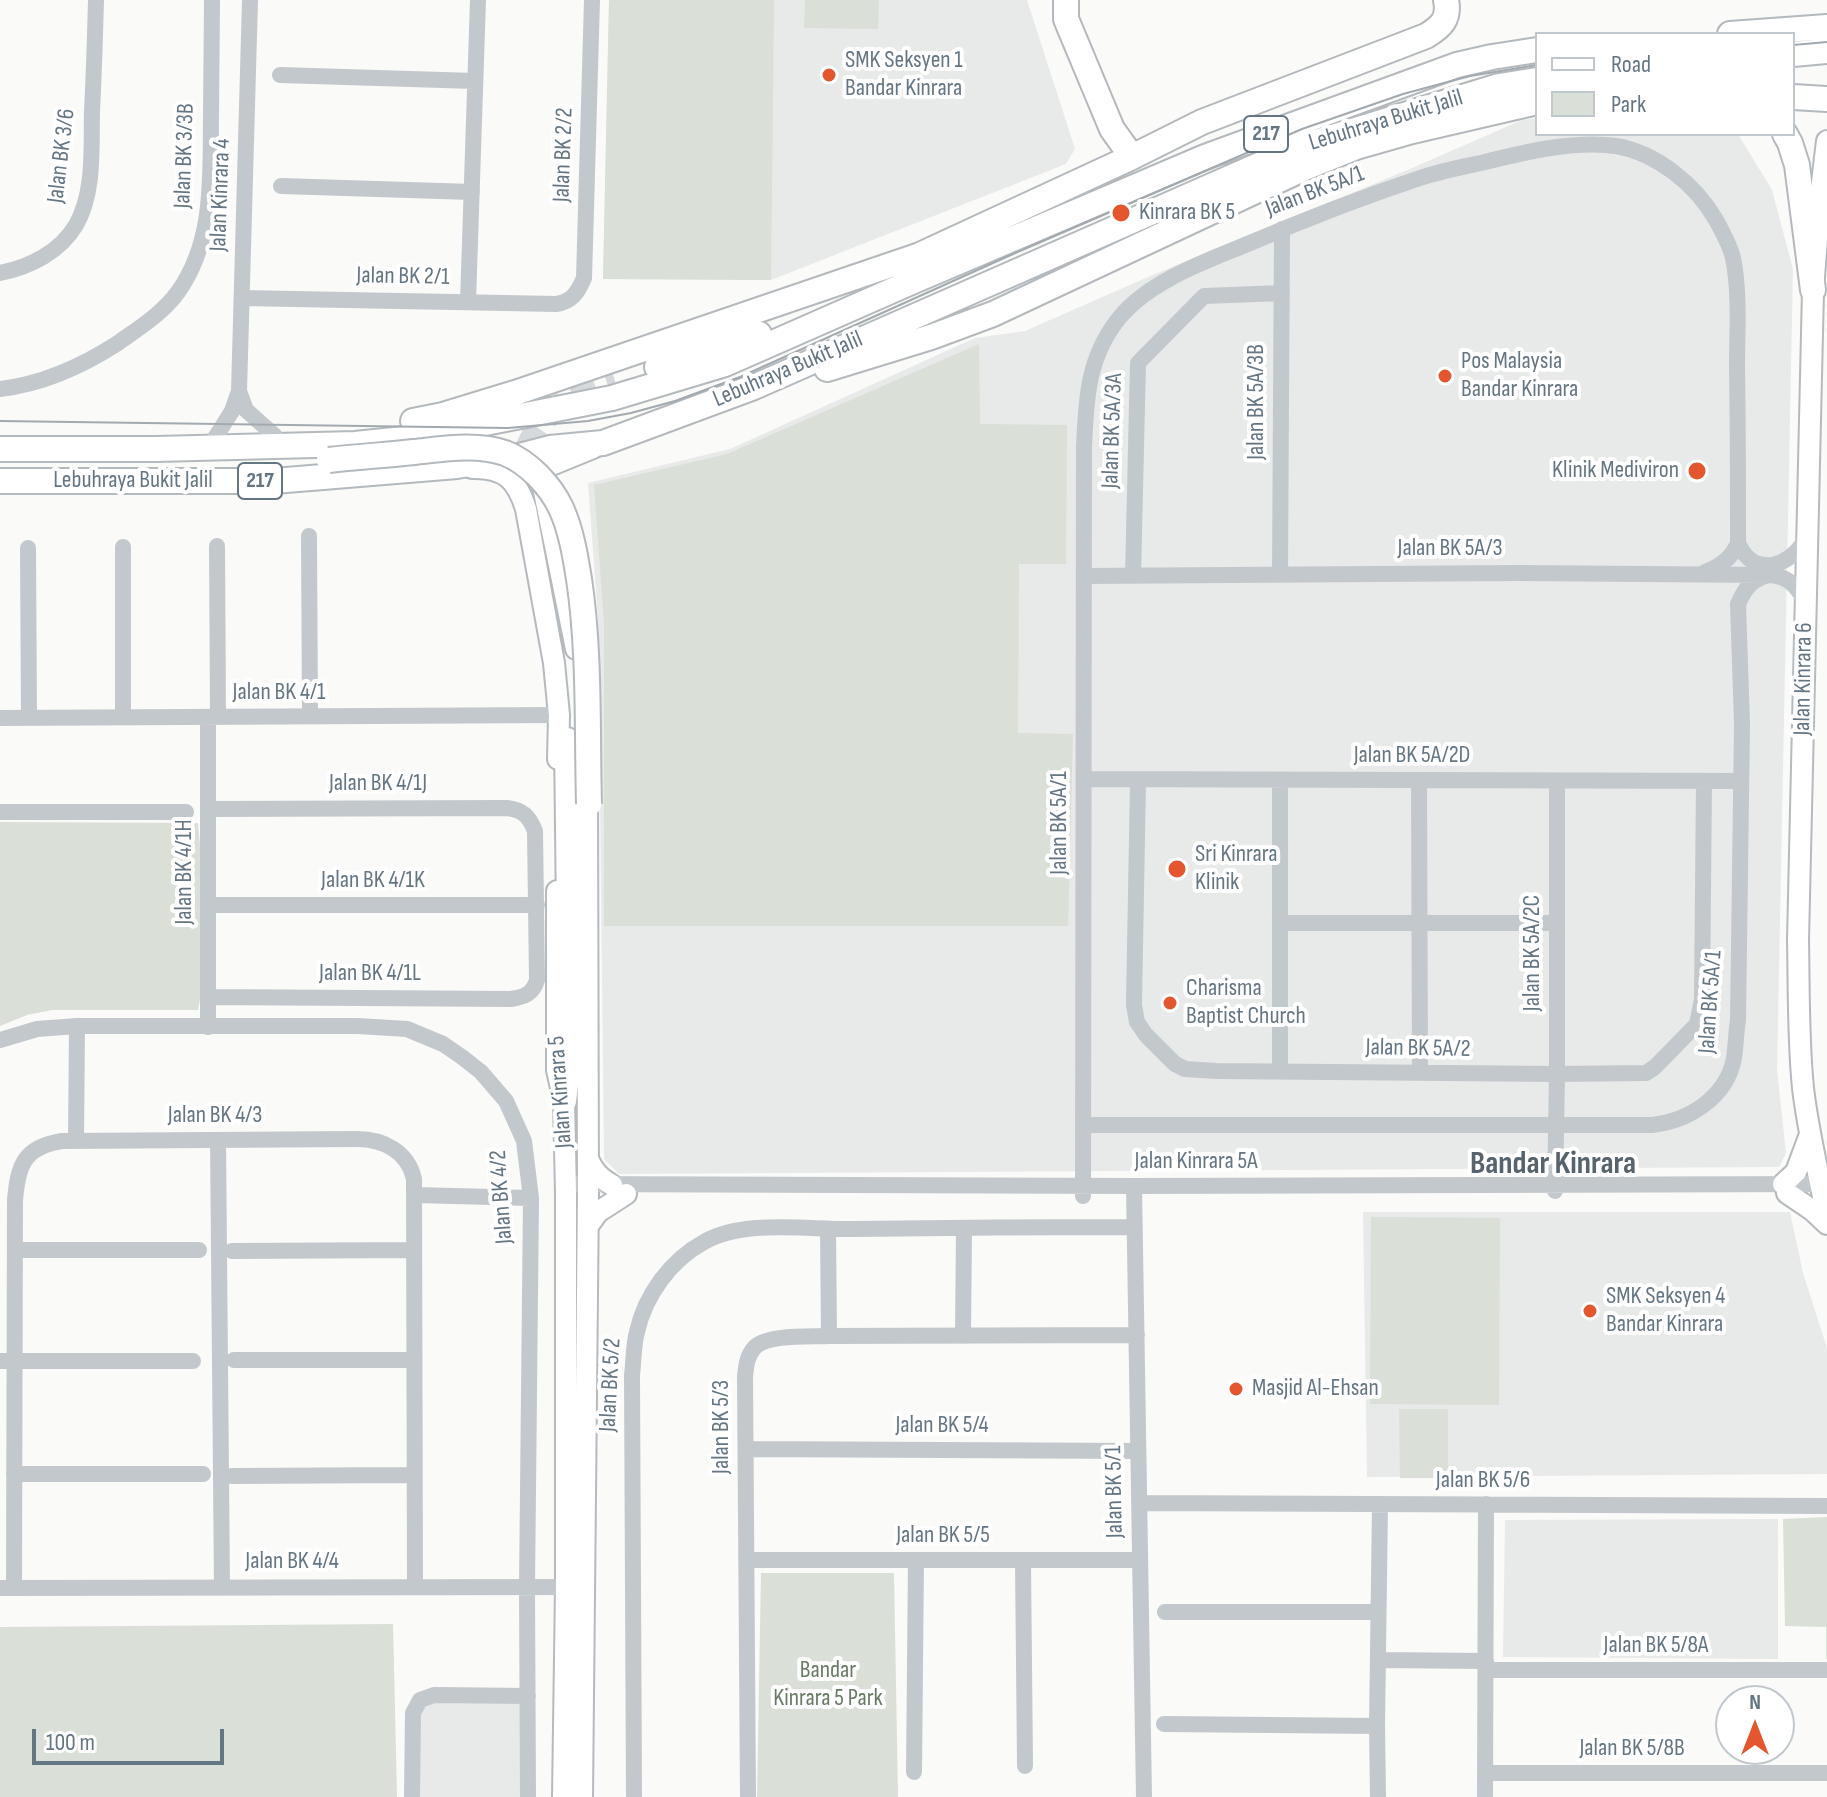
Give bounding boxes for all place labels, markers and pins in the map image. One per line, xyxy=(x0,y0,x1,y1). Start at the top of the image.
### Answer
place label: SMK Seksyen 1 Bandar Kinrara xyxy=(845,47,963,103)
marker: SMK Seksyen 1 Bandar Kinrara xyxy=(820,66,838,84)
place label: Kinrara BK 5 xyxy=(1139,199,1235,227)
marker: Kinrara BK 5 xyxy=(1110,202,1132,224)
place label: Pos Malaysia Bandar Kinrara xyxy=(1461,348,1578,404)
marker: Pos Malaysia Bandar Kinrara xyxy=(1436,367,1454,385)
place label: Klinik Mediviron xyxy=(1552,457,1679,485)
marker: Klinik Mediviron xyxy=(1686,460,1708,482)
place label: Sri Kinrara Klinik xyxy=(1195,841,1278,897)
marker: Sri Kinrara Klinik xyxy=(1166,858,1188,880)
place label: Charisma Baptist Church xyxy=(1186,975,1306,1031)
marker: Charisma Baptist Church xyxy=(1161,994,1179,1012)
place label: SMK Seksyen 4 Bandar Kinrara xyxy=(1606,1283,1725,1339)
marker: SMK Seksyen 4 Bandar Kinrara xyxy=(1581,1302,1599,1320)
place label: Masjid Al-Ehsan xyxy=(1252,1375,1379,1403)
marker: Masjid Al-Ehsan xyxy=(1227,1380,1245,1398)

